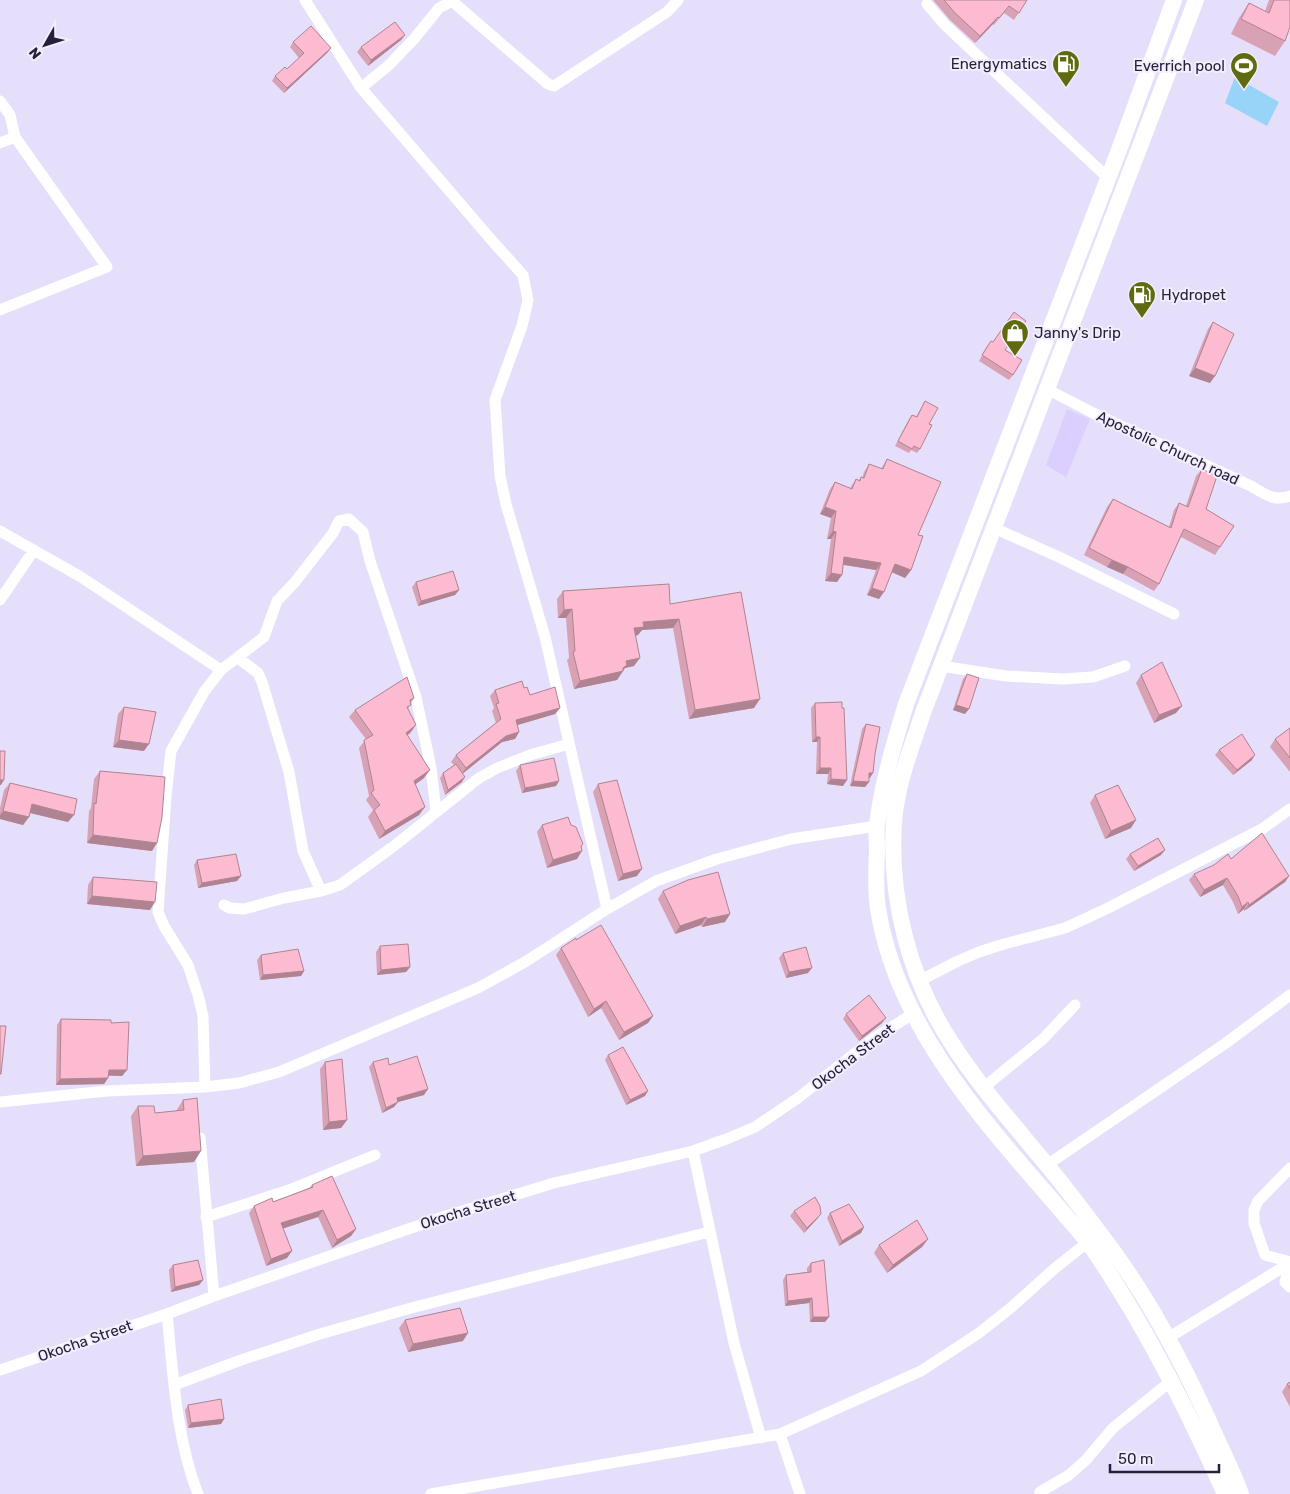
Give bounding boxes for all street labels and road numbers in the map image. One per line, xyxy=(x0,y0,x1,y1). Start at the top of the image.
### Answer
street label: Apostolic Church road xyxy=(1094,407,1242,489)
street label: Okocha Street xyxy=(808,1020,898,1094)
street label: Okocha Street xyxy=(418,1187,518,1233)
street label: Okocha Street xyxy=(35,1316,135,1366)

